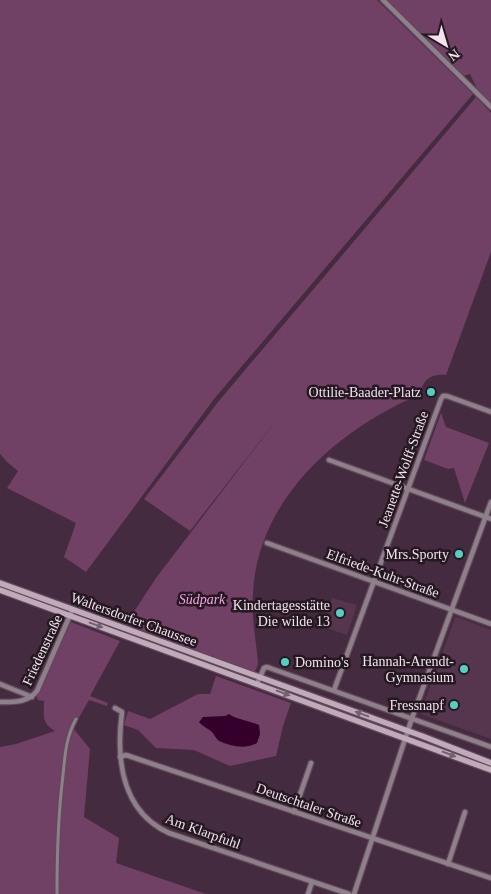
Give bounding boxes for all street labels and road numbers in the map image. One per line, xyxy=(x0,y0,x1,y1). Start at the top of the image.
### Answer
street label: Jeanette-Wolff-Straße xyxy=(376,409,431,529)
street label: Elfriede-Kuhr-Straße xyxy=(325,546,441,601)
street label: Waltersdorfer Chaussee xyxy=(69,590,199,649)
street label: Friedenstraße xyxy=(20,613,65,688)
street label: Deutschtaler Straße xyxy=(254,780,363,830)
street label: Am Klarpfuhl xyxy=(163,811,243,852)

